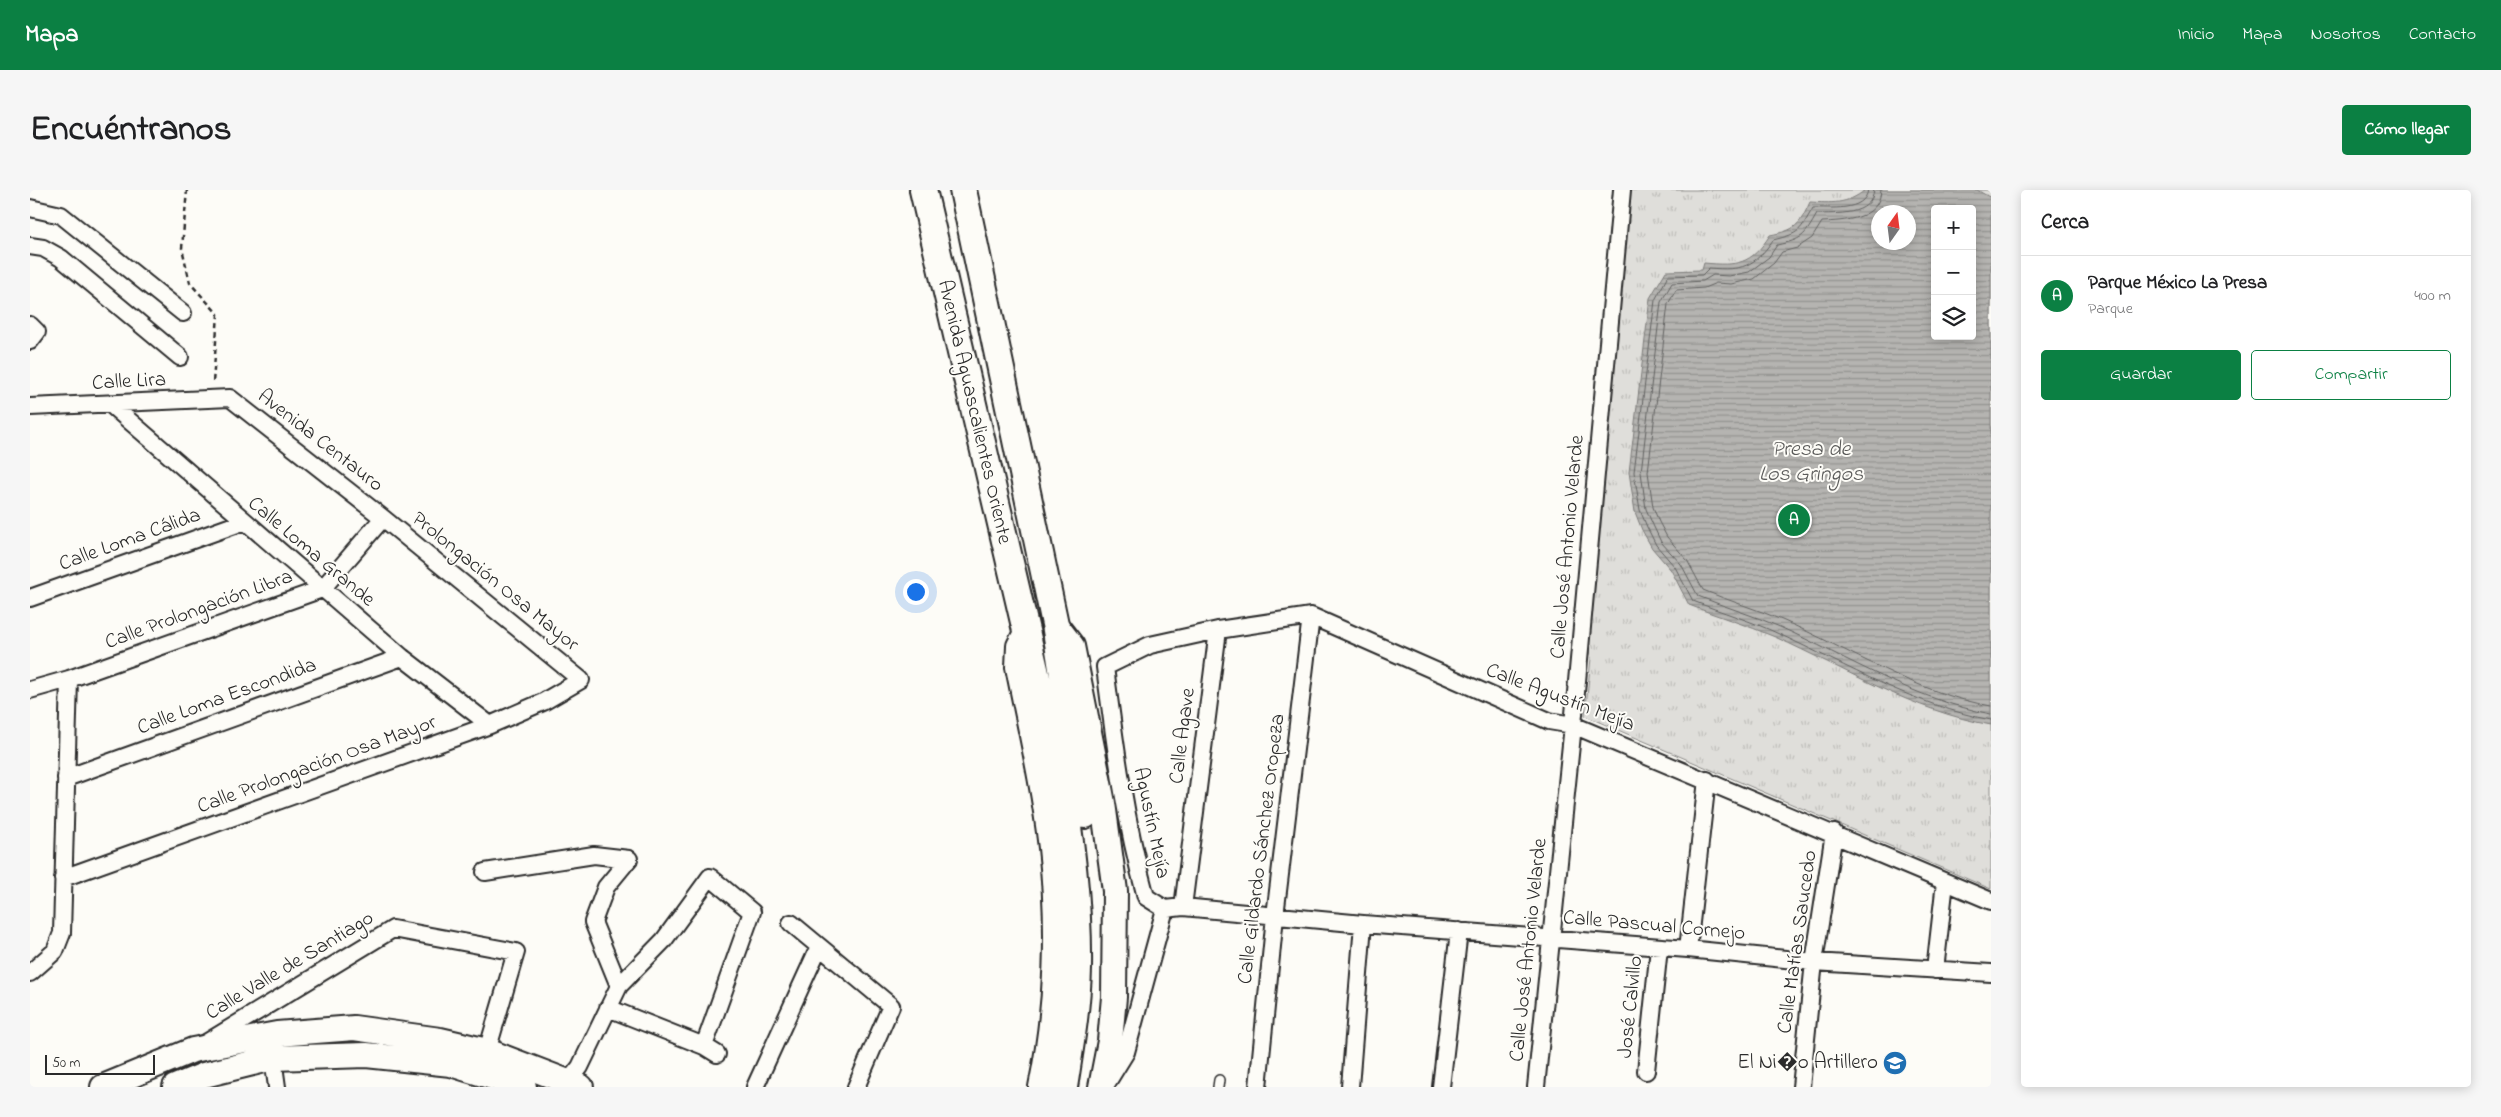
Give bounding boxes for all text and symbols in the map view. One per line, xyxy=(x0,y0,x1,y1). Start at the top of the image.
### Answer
text: Mapa xyxy=(25,18,79,53)
text: Inicio xyxy=(2177,22,2214,48)
text: Mapa xyxy=(2242,22,2283,48)
text: Nosotros xyxy=(2311,22,2381,48)
text: Contacto xyxy=(2409,22,2476,48)
text: Encuéntranos xyxy=(30,105,232,156)
button: Cómo llegar xyxy=(2342,105,2471,155)
north arrow xyxy=(1871,205,1916,250)
map controls xyxy=(1931,205,1976,340)
button: + xyxy=(1931,205,1976,250)
text: Cerca xyxy=(2041,208,2089,238)
button: − xyxy=(1931,250,1976,295)
text: Parque México La Presa xyxy=(2088,270,2267,297)
street label: Avenida Aguascalientes Oriente xyxy=(927,277,1019,548)
text: A xyxy=(2052,284,2062,308)
text: 400 m xyxy=(2414,284,2451,308)
button: layers xyxy=(1931,295,1976,340)
text: Parque xyxy=(2088,297,2133,321)
button: Guardar xyxy=(2041,350,2241,400)
button: Compartir xyxy=(2251,350,2451,400)
street label: Calle Lira xyxy=(91,365,167,399)
street label: Avenida Centauro xyxy=(251,382,389,500)
street label: Calle José Antonio Velarde xyxy=(1543,433,1593,660)
water label: Presa de Los Gringos xyxy=(1759,434,1864,491)
street label: Calle Loma Grande xyxy=(241,489,382,615)
street label: Calle Loma Cálida xyxy=(55,500,205,580)
pin: A xyxy=(1778,501,1810,539)
street label: Prolongación Osa Mayor xyxy=(404,505,586,661)
street label: Calle Prolongación Libra xyxy=(101,562,298,660)
your location xyxy=(903,579,929,605)
street label: Calle Loma Escondida xyxy=(133,651,321,743)
street label: Calle Agustín Mejía xyxy=(1480,656,1639,742)
street label: Calle Agave xyxy=(1162,686,1206,786)
street label: Calle Prolongación Osa Mayor xyxy=(193,708,442,824)
street label: Calle Gildardo Sánchez Oropeza xyxy=(1231,712,1293,986)
street label: Agustín Mejía xyxy=(1123,765,1177,882)
street label: Calle José Antonio Velarde xyxy=(1502,836,1556,1063)
street label: Calle Matías Saucedo xyxy=(1770,848,1826,1036)
street label: Calle Pascual Cornejo xyxy=(1562,903,1746,949)
street label: Calle Valle de Santiago xyxy=(200,904,381,1030)
street label: José Calvillo xyxy=(1611,954,1651,1060)
place label: El Ni�o Artillero xyxy=(1737,1048,1878,1078)
school or university icon: El Ni�o Artillero xyxy=(1882,1050,1908,1076)
scale bar xyxy=(45,1052,155,1075)
text: 50 m xyxy=(52,1053,80,1074)

